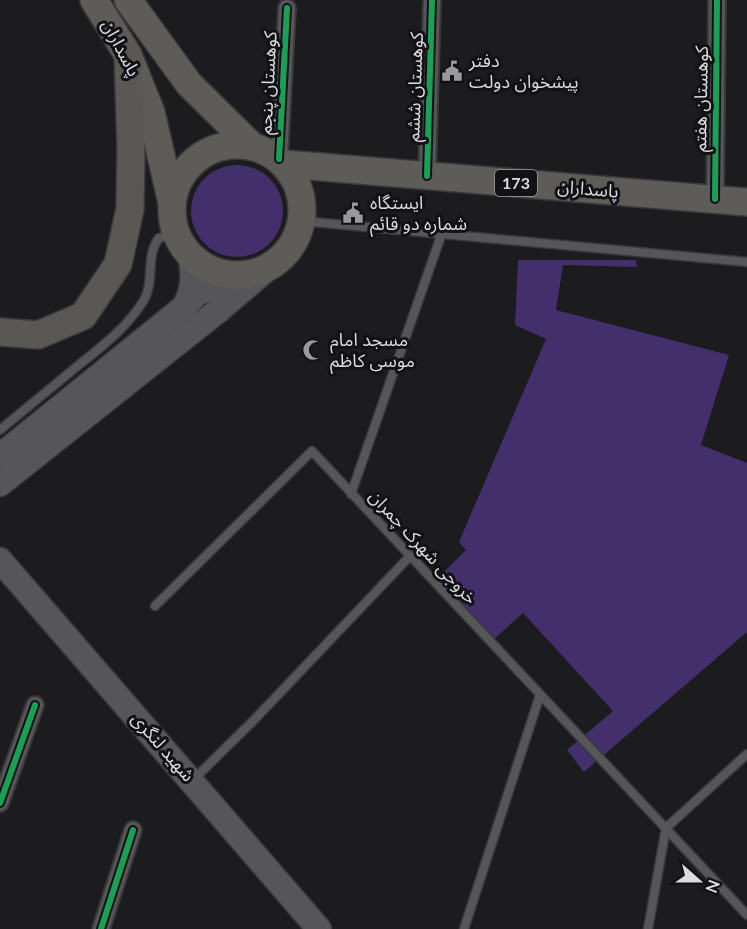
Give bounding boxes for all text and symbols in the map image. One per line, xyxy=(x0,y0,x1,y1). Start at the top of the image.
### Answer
street label: پاسداران xyxy=(97,15,146,80)
street label: کوهستان پنجم xyxy=(253,30,284,135)
street label: کوهستان ششم xyxy=(401,31,430,142)
street label: کوهستان هفتم xyxy=(688,45,715,152)
place label: دفتر پیشخوان دولت xyxy=(468,49,579,93)
public building icon: دفتر پیشخوان دولت xyxy=(440,59,464,83)
road number: 173 xyxy=(495,170,537,196)
street label: پاسداران xyxy=(556,174,620,203)
place label: ایستگاه شماره دو قائم xyxy=(370,191,467,237)
public building icon: ایستگاه شماره دو قائم xyxy=(341,201,365,225)
place label: مسجد امام موسی کاظم xyxy=(330,328,415,374)
mosque icon: مسجد امام موسی کاظم xyxy=(301,338,325,362)
street label: خروجی شهرک چمران xyxy=(364,484,482,609)
street label: شهید لنگری xyxy=(127,707,200,786)
north arrow xyxy=(669,851,729,911)
text: N xyxy=(702,877,725,896)

